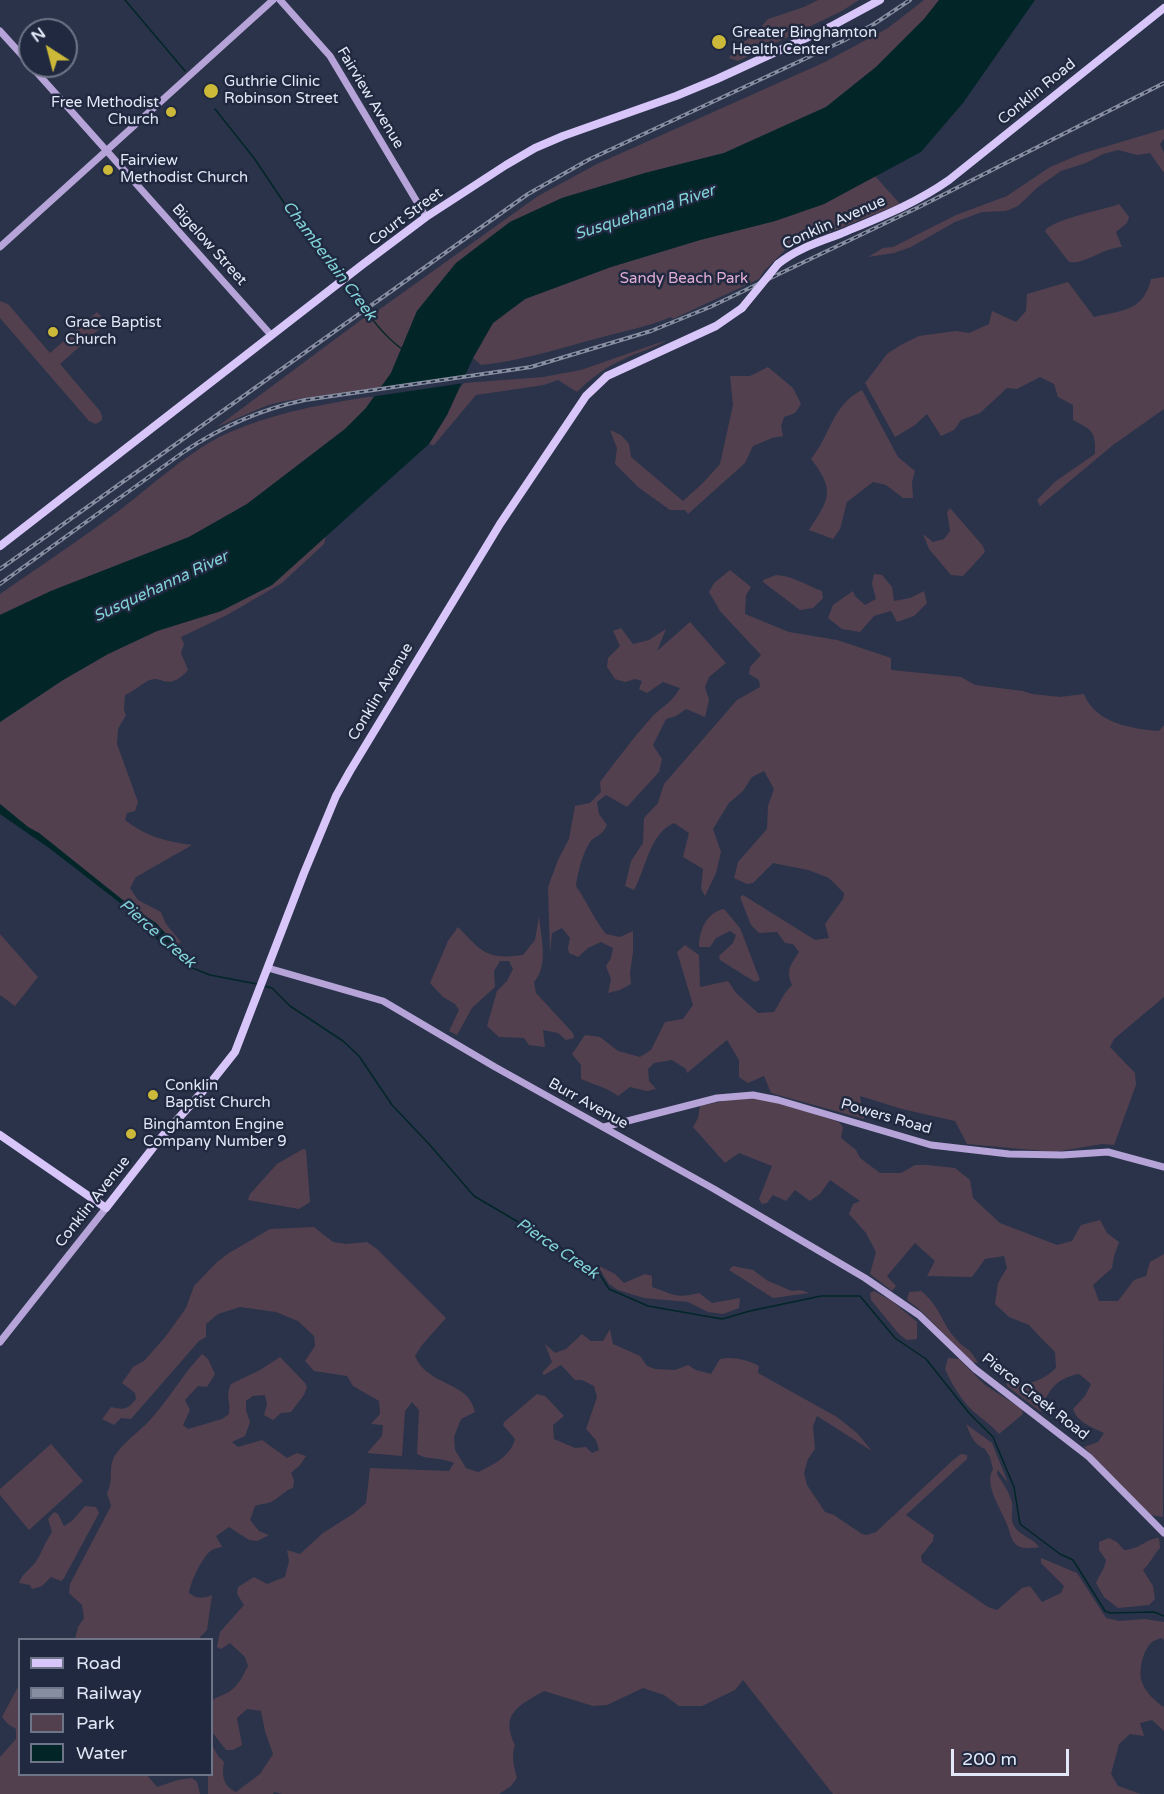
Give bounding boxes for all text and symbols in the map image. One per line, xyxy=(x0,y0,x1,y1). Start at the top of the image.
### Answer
north arrow xyxy=(18,18,78,78)
text: N xyxy=(28,23,50,47)
place label: Greater Binghamton Health Center xyxy=(732,24,877,59)
marker: Greater Binghamton Health Center xyxy=(710,33,728,51)
street label: Fairview Avenue xyxy=(333,44,407,152)
street label: Conklin Road xyxy=(994,55,1080,129)
place label: Guthrie Clinic Robinson Street xyxy=(224,73,338,108)
marker: Guthrie Clinic Robinson Street xyxy=(202,82,220,100)
place label: Free Methodist Church xyxy=(51,94,159,129)
marker: Free Methodist Church xyxy=(164,105,178,119)
place label: Fairview Methodist Church xyxy=(120,152,248,187)
marker: Fairview Methodist Church xyxy=(101,163,115,177)
water label: Susquehanna River xyxy=(572,181,718,245)
street label: Court Street xyxy=(366,184,446,250)
street label: Conklin Avenue xyxy=(780,192,888,254)
water label: Chamberlain Creek xyxy=(278,198,380,324)
street label: Bigelow Street xyxy=(168,201,250,289)
park label: Sandy Beach Park xyxy=(620,270,748,288)
place label: Grace Baptist Church xyxy=(65,314,161,349)
marker: Grace Baptist Church xyxy=(46,325,60,339)
water label: Susquehanna River xyxy=(91,547,231,627)
street label: Conklin Avenue xyxy=(345,640,417,744)
water label: Pierce Creek xyxy=(115,896,199,972)
street label: Burr Avenue xyxy=(545,1075,631,1133)
place label: Conklin Baptist Church xyxy=(165,1077,271,1112)
marker: Conklin Baptist Church xyxy=(146,1088,160,1102)
street label: Powers Road xyxy=(838,1095,934,1139)
place label: Binghamton Engine Company Number 9 xyxy=(143,1116,287,1151)
marker: Binghamton Engine Company Number 9 xyxy=(124,1127,138,1141)
street label: Conklin Avenue xyxy=(52,1153,134,1251)
water label: Pierce Creek xyxy=(512,1214,602,1284)
street label: Pierce Creek Road xyxy=(978,1350,1092,1444)
legend xyxy=(18,1638,213,1776)
text: Road xyxy=(76,1652,121,1674)
text: Railway xyxy=(76,1682,142,1704)
text: Park xyxy=(76,1712,114,1734)
scale bar xyxy=(954,1737,1072,1775)
text: Water xyxy=(76,1742,127,1764)
text: 200 m xyxy=(962,1748,1017,1770)

